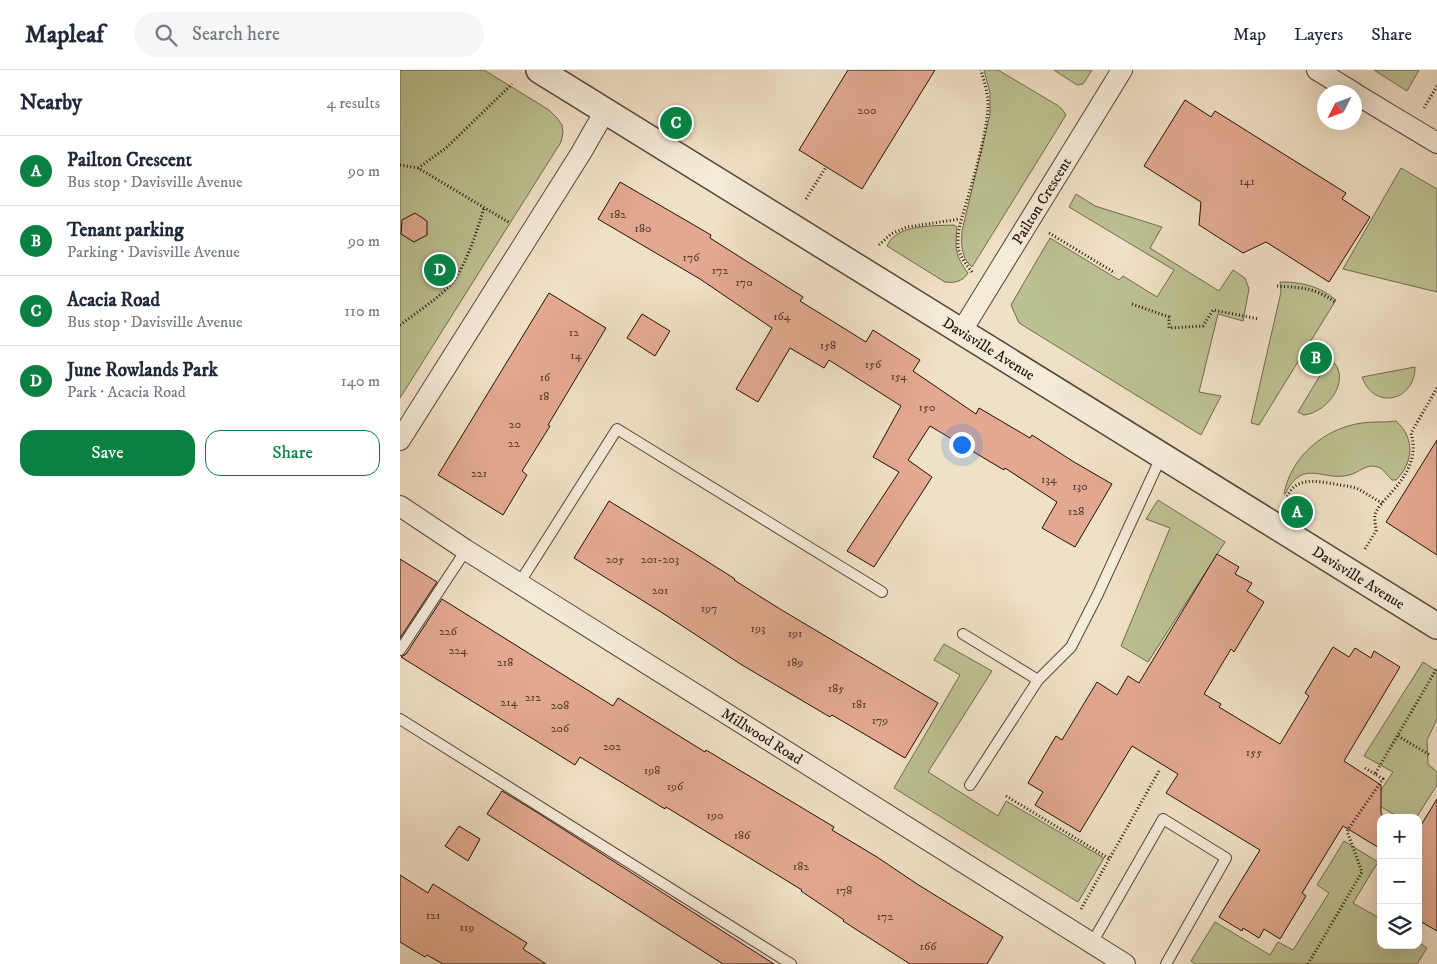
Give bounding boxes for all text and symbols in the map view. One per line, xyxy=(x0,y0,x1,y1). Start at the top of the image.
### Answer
search box xyxy=(134,12,484,57)
text: Mapleaf xyxy=(25,20,104,50)
icon: search xyxy=(152,21,180,49)
text: Search here xyxy=(192,23,280,46)
text: Map xyxy=(1233,24,1266,46)
text: Layers xyxy=(1294,24,1343,46)
text: Share xyxy=(1371,24,1412,46)
north arrow xyxy=(1317,85,1362,130)
text: Nearby xyxy=(20,90,82,116)
text: 4 results xyxy=(327,93,380,113)
house number: 200 xyxy=(858,103,876,118)
pin: C xyxy=(660,104,692,142)
text: Pailton Crescent xyxy=(67,149,192,172)
street label: Pailton Crescent xyxy=(1008,154,1076,248)
text: A xyxy=(31,161,41,181)
text: 90 m xyxy=(348,161,380,181)
text: Bus stop · Davisville Avenue xyxy=(67,172,243,192)
house number: 141 xyxy=(1239,174,1255,189)
house number: 182 xyxy=(610,207,626,222)
text: Tenant parking xyxy=(67,219,183,242)
house number: 180 xyxy=(635,221,651,236)
text: B xyxy=(31,231,41,251)
text: 90 m xyxy=(348,231,380,251)
text: Parking · Davisville Avenue xyxy=(67,242,240,262)
house number: 176 xyxy=(683,250,700,265)
pin: D xyxy=(424,251,456,289)
house number: 172 xyxy=(712,263,728,278)
house number: 170 xyxy=(735,275,753,290)
text: Acacia Road xyxy=(67,289,160,312)
text: C xyxy=(31,301,41,321)
text: 110 m xyxy=(344,301,380,321)
house number: 164 xyxy=(773,309,792,324)
text: Bus stop · Davisville Avenue xyxy=(67,312,243,332)
street label: Davisville Avenue xyxy=(939,313,1039,384)
house number: 12 xyxy=(569,325,579,340)
house number: 158 xyxy=(820,338,836,353)
pin: B xyxy=(1300,339,1332,377)
house number: 14 xyxy=(570,348,583,363)
house number: 156 xyxy=(865,357,882,372)
text: June Rowlands Park xyxy=(67,359,218,382)
house number: 154 xyxy=(891,369,908,384)
house number: 16 xyxy=(540,370,551,385)
text: D xyxy=(30,371,42,391)
text: 140 m xyxy=(341,371,380,391)
text: Park · Acacia Road xyxy=(67,382,186,402)
house number: 18 xyxy=(539,389,549,404)
house number: 150 xyxy=(919,400,935,415)
house number: 20 xyxy=(509,417,521,432)
button: Save xyxy=(20,430,195,476)
button: Share xyxy=(205,430,380,476)
your location xyxy=(949,432,975,458)
house number: 22 xyxy=(508,436,520,451)
house number: 221 xyxy=(471,466,487,481)
house number: 134 xyxy=(1041,472,1058,487)
house number: 130 xyxy=(1072,479,1088,494)
pin: A xyxy=(1281,493,1313,531)
house number: 128 xyxy=(1068,504,1084,519)
street label: Davisville Avenue xyxy=(1309,542,1408,613)
house number: 205 xyxy=(606,552,624,567)
house number: 201-203 xyxy=(641,552,679,567)
house number: 201 xyxy=(652,583,668,598)
house number: 197 xyxy=(701,601,717,616)
house number: 193 xyxy=(751,621,765,636)
house number: 226 xyxy=(439,624,458,639)
house number: 191 xyxy=(788,626,802,641)
house number: 224 xyxy=(449,643,468,658)
house number: 218 xyxy=(497,655,513,670)
house number: 189 xyxy=(787,655,803,670)
house number: 185 xyxy=(828,681,844,696)
house number: 212 xyxy=(525,690,541,705)
house number: 214 xyxy=(500,695,519,710)
house number: 181 xyxy=(852,697,866,712)
house number: 208 xyxy=(551,698,569,713)
street label: Millwood Road xyxy=(718,703,807,769)
house number: 179 xyxy=(872,713,888,728)
house number: 206 xyxy=(551,721,570,736)
house number: 202 xyxy=(603,739,621,754)
house number: 155 xyxy=(1246,745,1262,760)
house number: 198 xyxy=(644,763,660,778)
house number: 196 xyxy=(667,779,684,794)
house number: 190 xyxy=(707,808,723,823)
map controls xyxy=(1377,814,1422,949)
button: + xyxy=(1377,814,1422,859)
house number: 186 xyxy=(734,828,751,843)
house number: 182 xyxy=(793,859,809,874)
button: − xyxy=(1377,859,1422,904)
house number: 178 xyxy=(836,883,852,898)
button: layers xyxy=(1377,904,1422,949)
house number: 121 xyxy=(426,908,440,923)
house number: 172 xyxy=(877,909,893,924)
house number: 119 xyxy=(460,920,474,935)
house number: 166 xyxy=(920,939,937,954)

